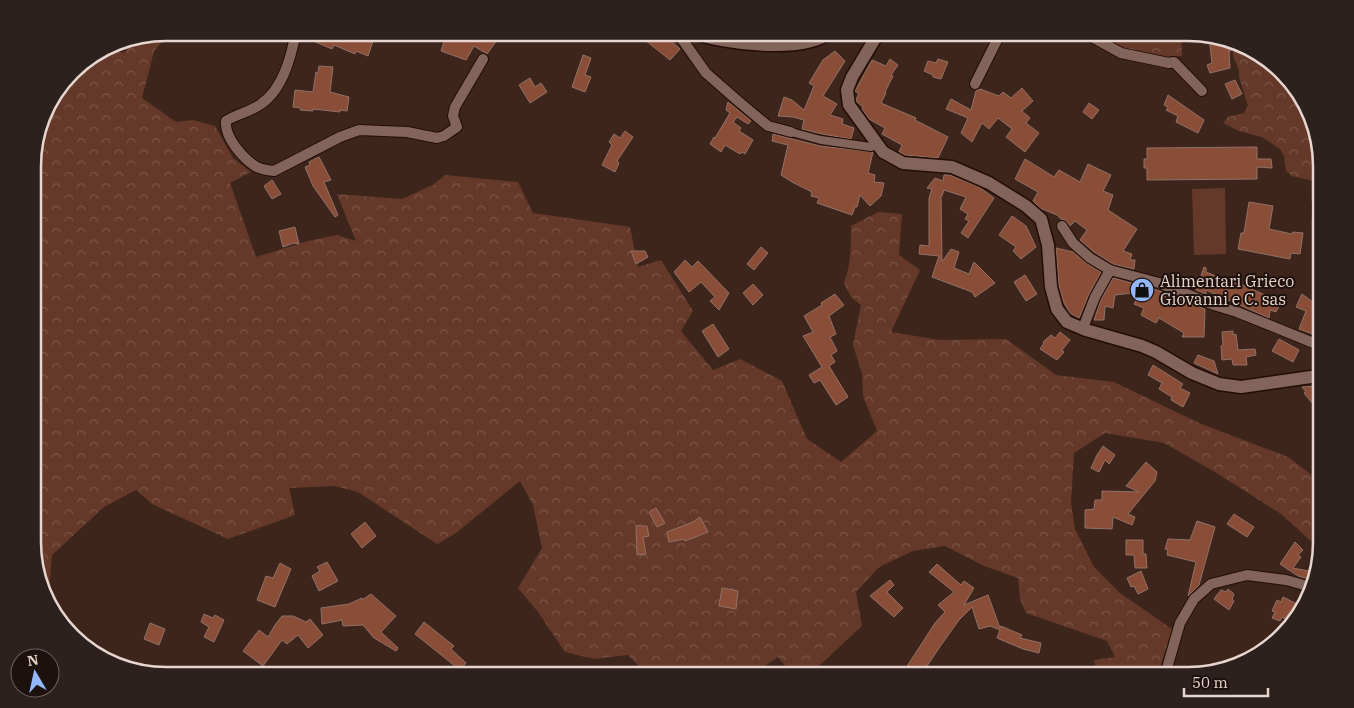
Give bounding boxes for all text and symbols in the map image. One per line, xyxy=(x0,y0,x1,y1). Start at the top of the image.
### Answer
place label: Alimentari Grieco Giovanni e C. sas xyxy=(1160,271,1294,309)
shop icon: Alimentari Grieco Giovanni e C. sas xyxy=(1129,277,1155,303)
north arrow xyxy=(10,648,60,698)
text: N xyxy=(26,650,40,670)
scale bar xyxy=(1184,666,1268,698)
text: 50 m xyxy=(1192,673,1228,692)

